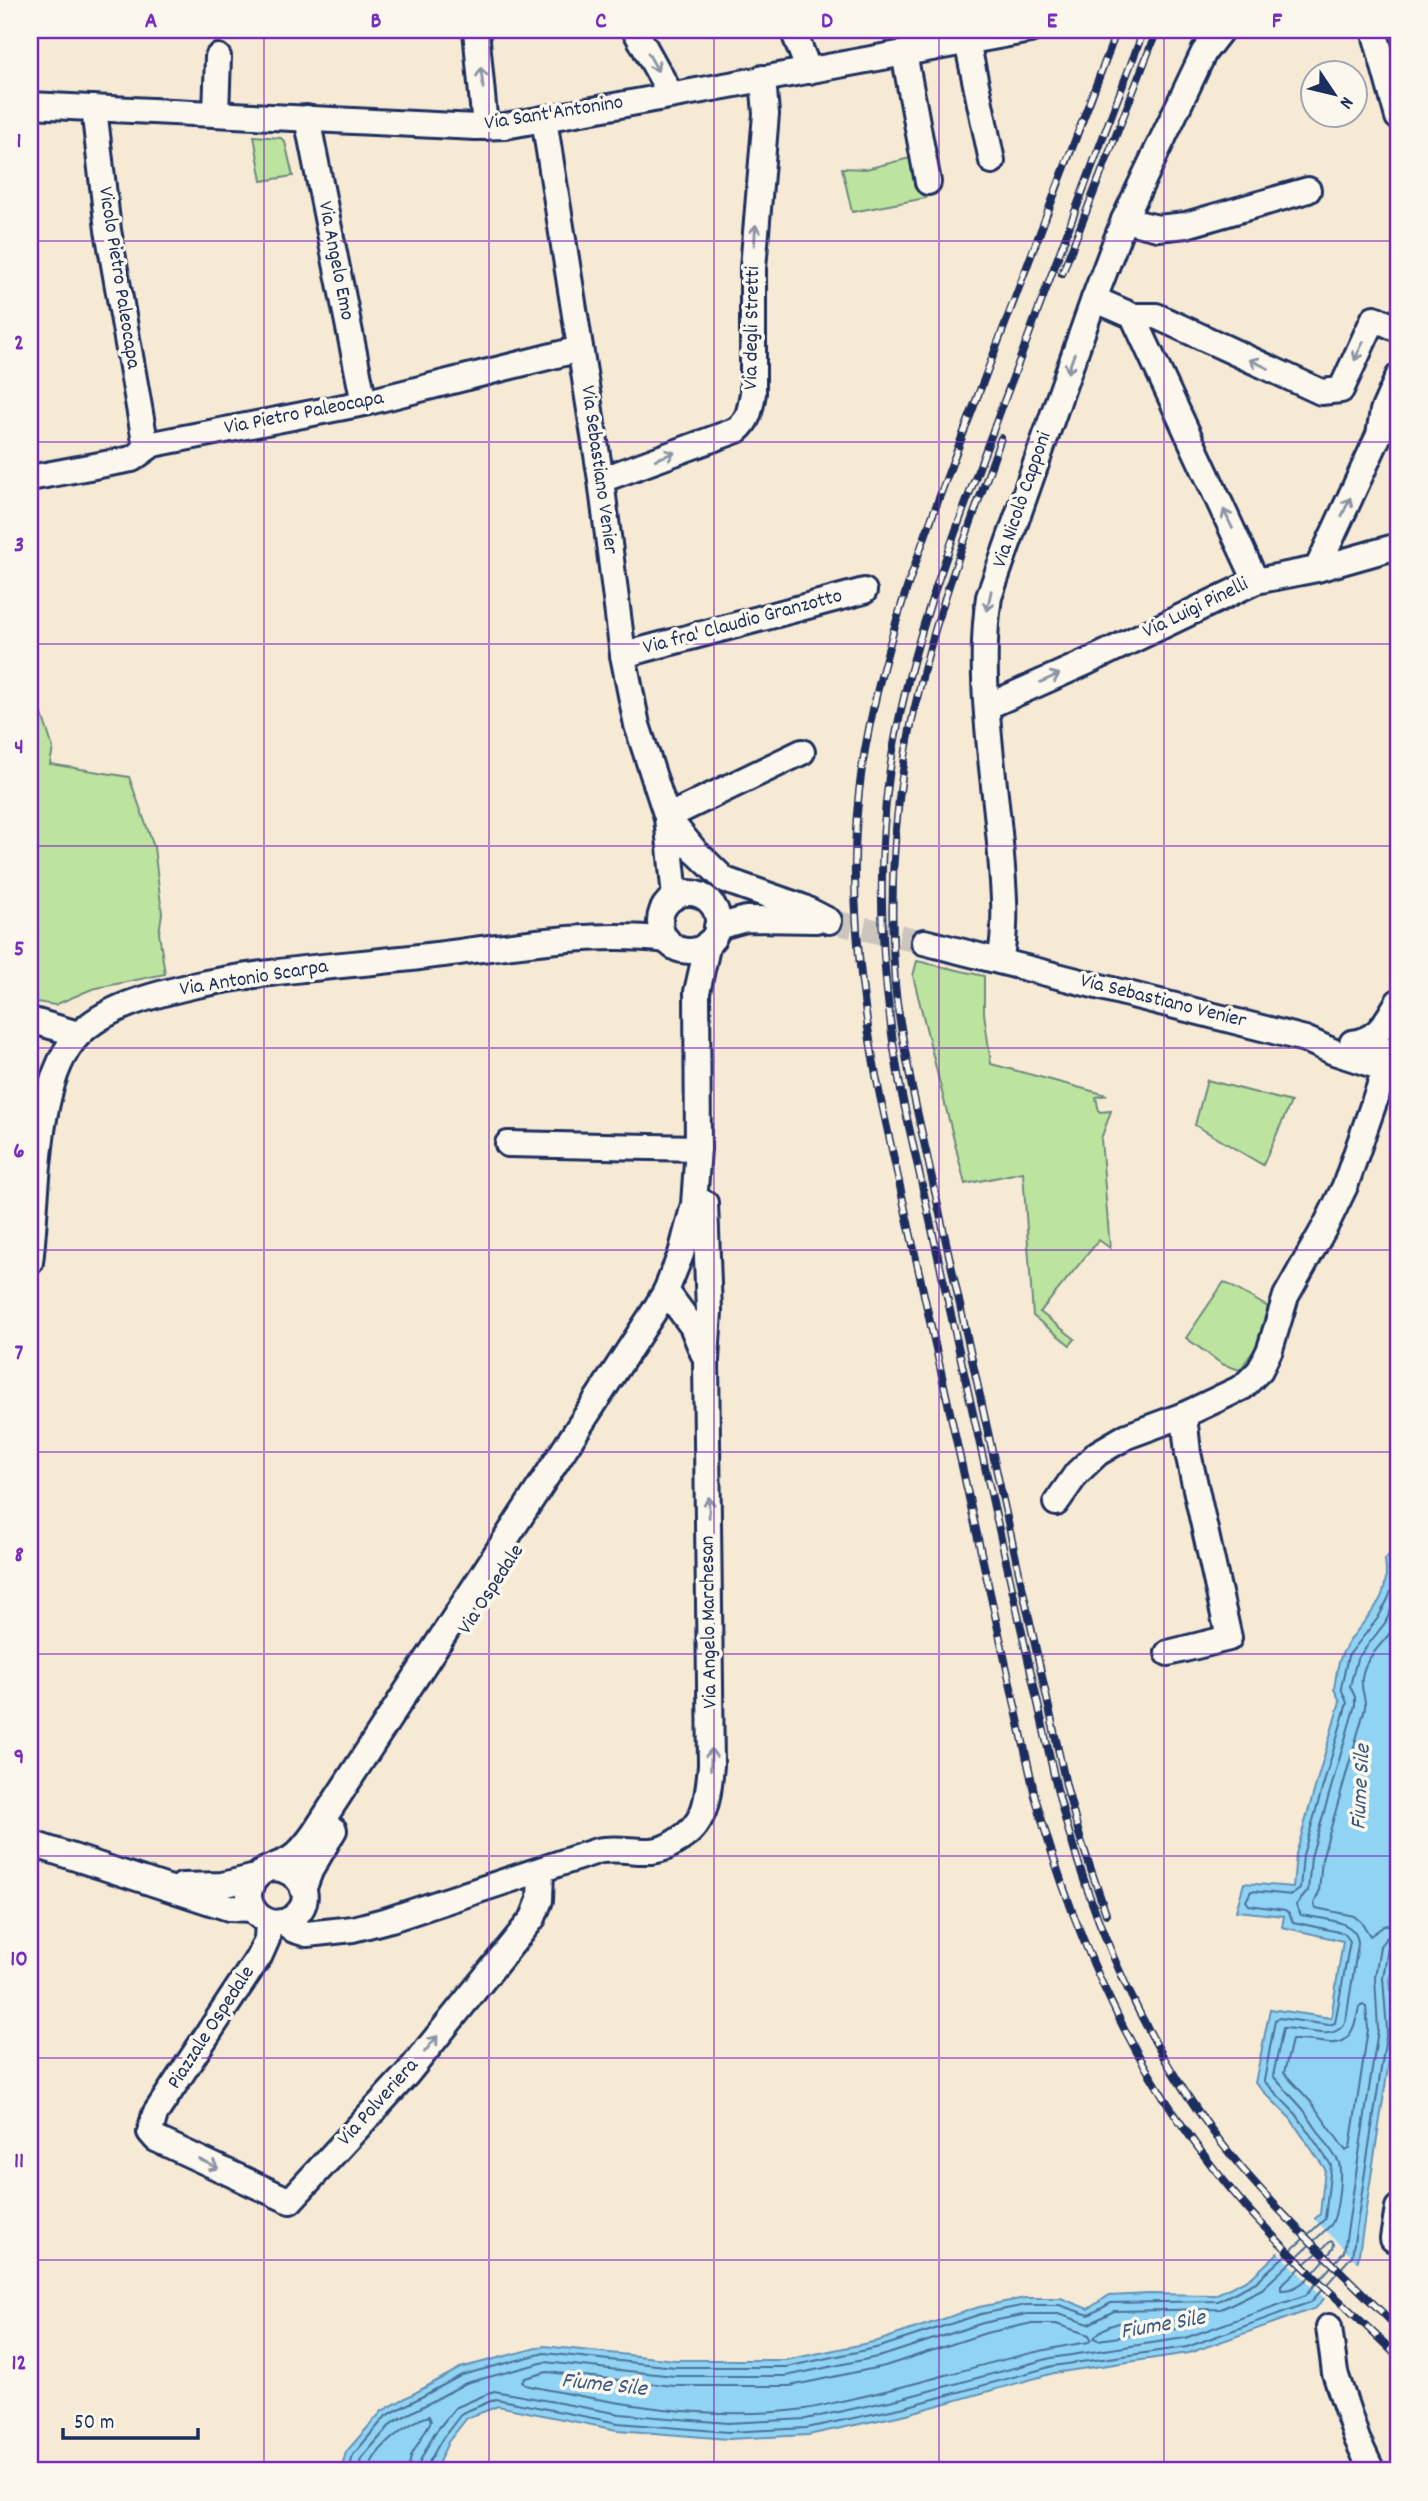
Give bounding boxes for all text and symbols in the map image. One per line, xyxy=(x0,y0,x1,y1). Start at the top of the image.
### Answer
text: A xyxy=(145,6,157,39)
text: B xyxy=(371,6,382,39)
text: C xyxy=(595,6,607,39)
text: D xyxy=(821,6,833,39)
text: E xyxy=(1047,6,1058,39)
text: F xyxy=(1272,6,1283,39)
one-way arrow xyxy=(646,52,660,72)
north arrow xyxy=(1298,60,1368,130)
one-way arrow xyxy=(475,67,488,90)
street label: Via Sant'Antonino xyxy=(482,88,626,140)
text: N xyxy=(1331,90,1359,113)
text: 1 xyxy=(16,126,22,159)
street label: Vicolo Pietro Paleocapa xyxy=(89,185,147,372)
street label: Via Angelo Emo xyxy=(309,199,361,323)
one-way arrow xyxy=(749,224,762,247)
street label: Via degli Stretti xyxy=(737,266,769,390)
text: 2 xyxy=(14,328,24,361)
one-way arrow xyxy=(1352,340,1365,362)
one-way arrow xyxy=(1064,352,1076,374)
one-way arrow xyxy=(1249,357,1270,370)
street label: Via Pietro Paleocapa xyxy=(222,384,387,444)
street label: Via Sebastiano Venier xyxy=(571,384,625,557)
street label: Via Nicolò Capponi xyxy=(986,428,1060,572)
one-way arrow xyxy=(654,449,676,462)
one-way arrow xyxy=(1340,497,1353,518)
one-way arrow xyxy=(1220,509,1234,530)
text: 3 xyxy=(14,530,24,563)
street label: Via Luigi Pinelli xyxy=(1138,570,1254,647)
street label: Via fra' Claudio Granzotto xyxy=(640,582,846,664)
one-way arrow xyxy=(982,590,995,612)
one-way arrow xyxy=(1039,671,1060,684)
text: 4 xyxy=(14,732,24,765)
text: 5 xyxy=(14,934,24,967)
street label: Via Antonio Scarpa xyxy=(178,952,331,1006)
street label: Via Sebastiano Venier xyxy=(1077,967,1249,1037)
text: 6 xyxy=(13,1136,25,1169)
text: 7 xyxy=(15,1338,24,1371)
one-way arrow xyxy=(702,1496,716,1519)
street label: Via Angelo Marchesan xyxy=(693,1535,727,1709)
street label: Via Ospedale xyxy=(452,1539,532,1641)
text: 8 xyxy=(14,1540,24,1573)
text: 9 xyxy=(14,1742,24,1775)
water label: Fiume Sile xyxy=(1343,1742,1381,1831)
one-way arrow xyxy=(704,1748,718,1771)
text: 10 xyxy=(10,1944,28,1977)
street label: Piazzale Ospedale xyxy=(161,1960,263,2096)
one-way arrow xyxy=(424,2035,439,2053)
street label: Via Polveriera xyxy=(331,2052,427,2154)
text: 11 xyxy=(14,2146,24,2179)
one-way arrow xyxy=(198,2158,219,2171)
water label: Fiume Sile xyxy=(1118,2302,1210,2350)
text: 12 xyxy=(11,2348,27,2381)
water label: Fiume Sile xyxy=(560,2365,650,2407)
scale bar xyxy=(63,2396,198,2440)
text: 50 m xyxy=(74,2409,114,2439)

